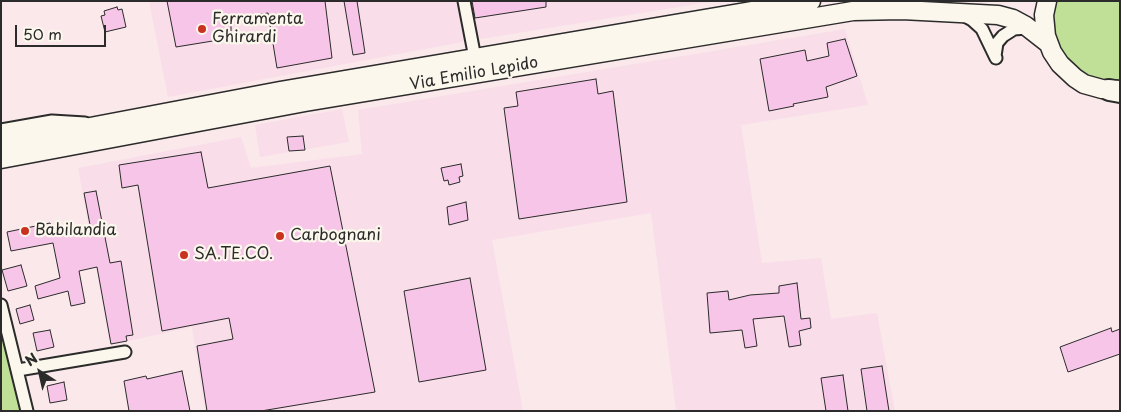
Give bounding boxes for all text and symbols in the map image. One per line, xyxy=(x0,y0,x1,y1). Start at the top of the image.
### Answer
place label: Ferramenta Ghirardi xyxy=(212,10,303,48)
scale bar xyxy=(18,15,109,47)
text: 50 m xyxy=(23,22,62,45)
marker: Ferramenta Ghirardi xyxy=(196,23,208,35)
street label: Via Emilio Lepido xyxy=(408,53,540,95)
place label: Babilandia xyxy=(35,221,116,241)
marker: Babilandia xyxy=(19,225,31,237)
place label: Carbognani xyxy=(290,226,381,246)
marker: Carbognani xyxy=(274,230,286,242)
place label: SA.TE.CO. xyxy=(194,245,273,265)
marker: SA.TE.CO. xyxy=(178,249,190,261)
north arrow xyxy=(15,347,65,397)
text: N xyxy=(21,348,42,371)

